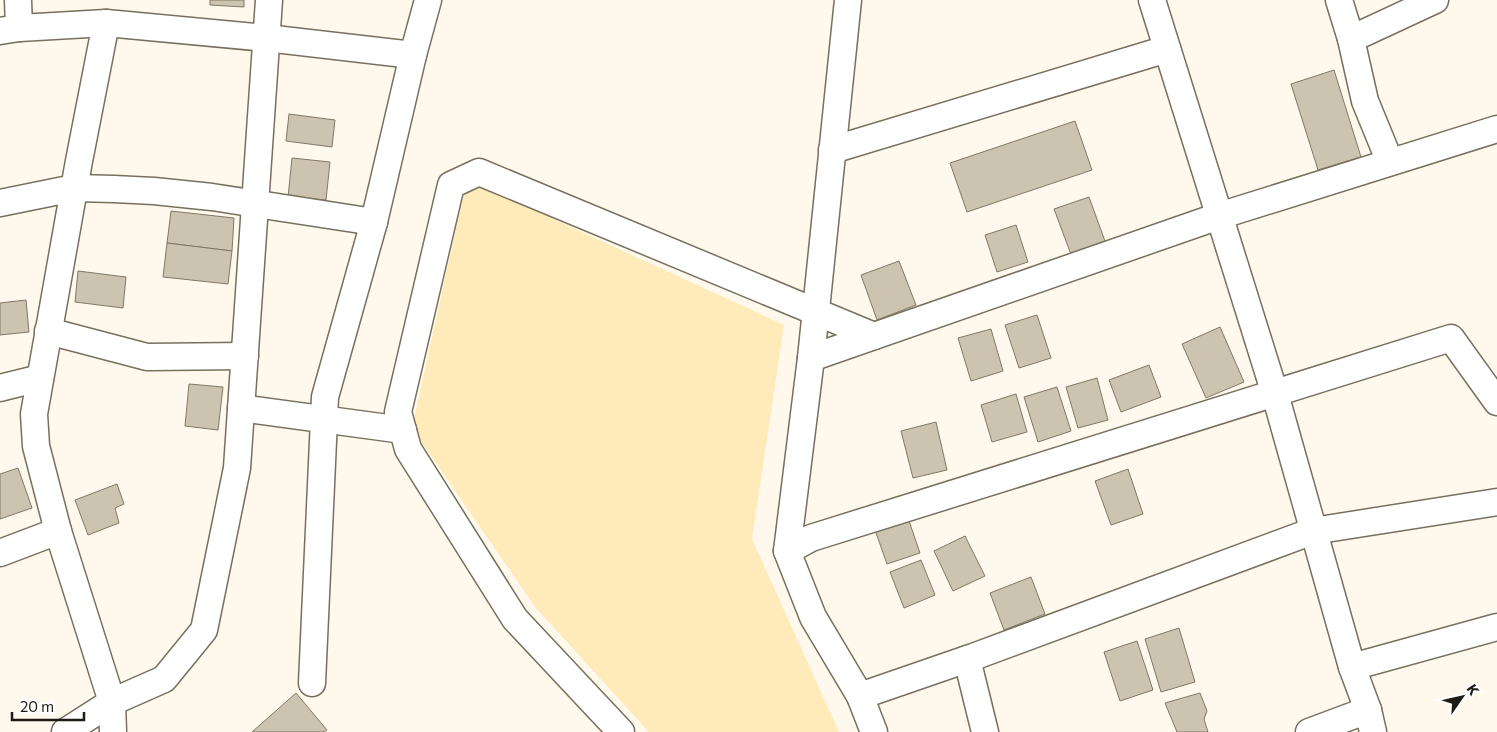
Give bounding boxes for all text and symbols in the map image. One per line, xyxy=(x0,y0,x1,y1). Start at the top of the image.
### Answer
north arrow xyxy=(1437,672,1487,722)
text: K xyxy=(1463,681,1483,698)
scale bar xyxy=(12,690,85,722)
text: 20 m xyxy=(20,697,54,715)

